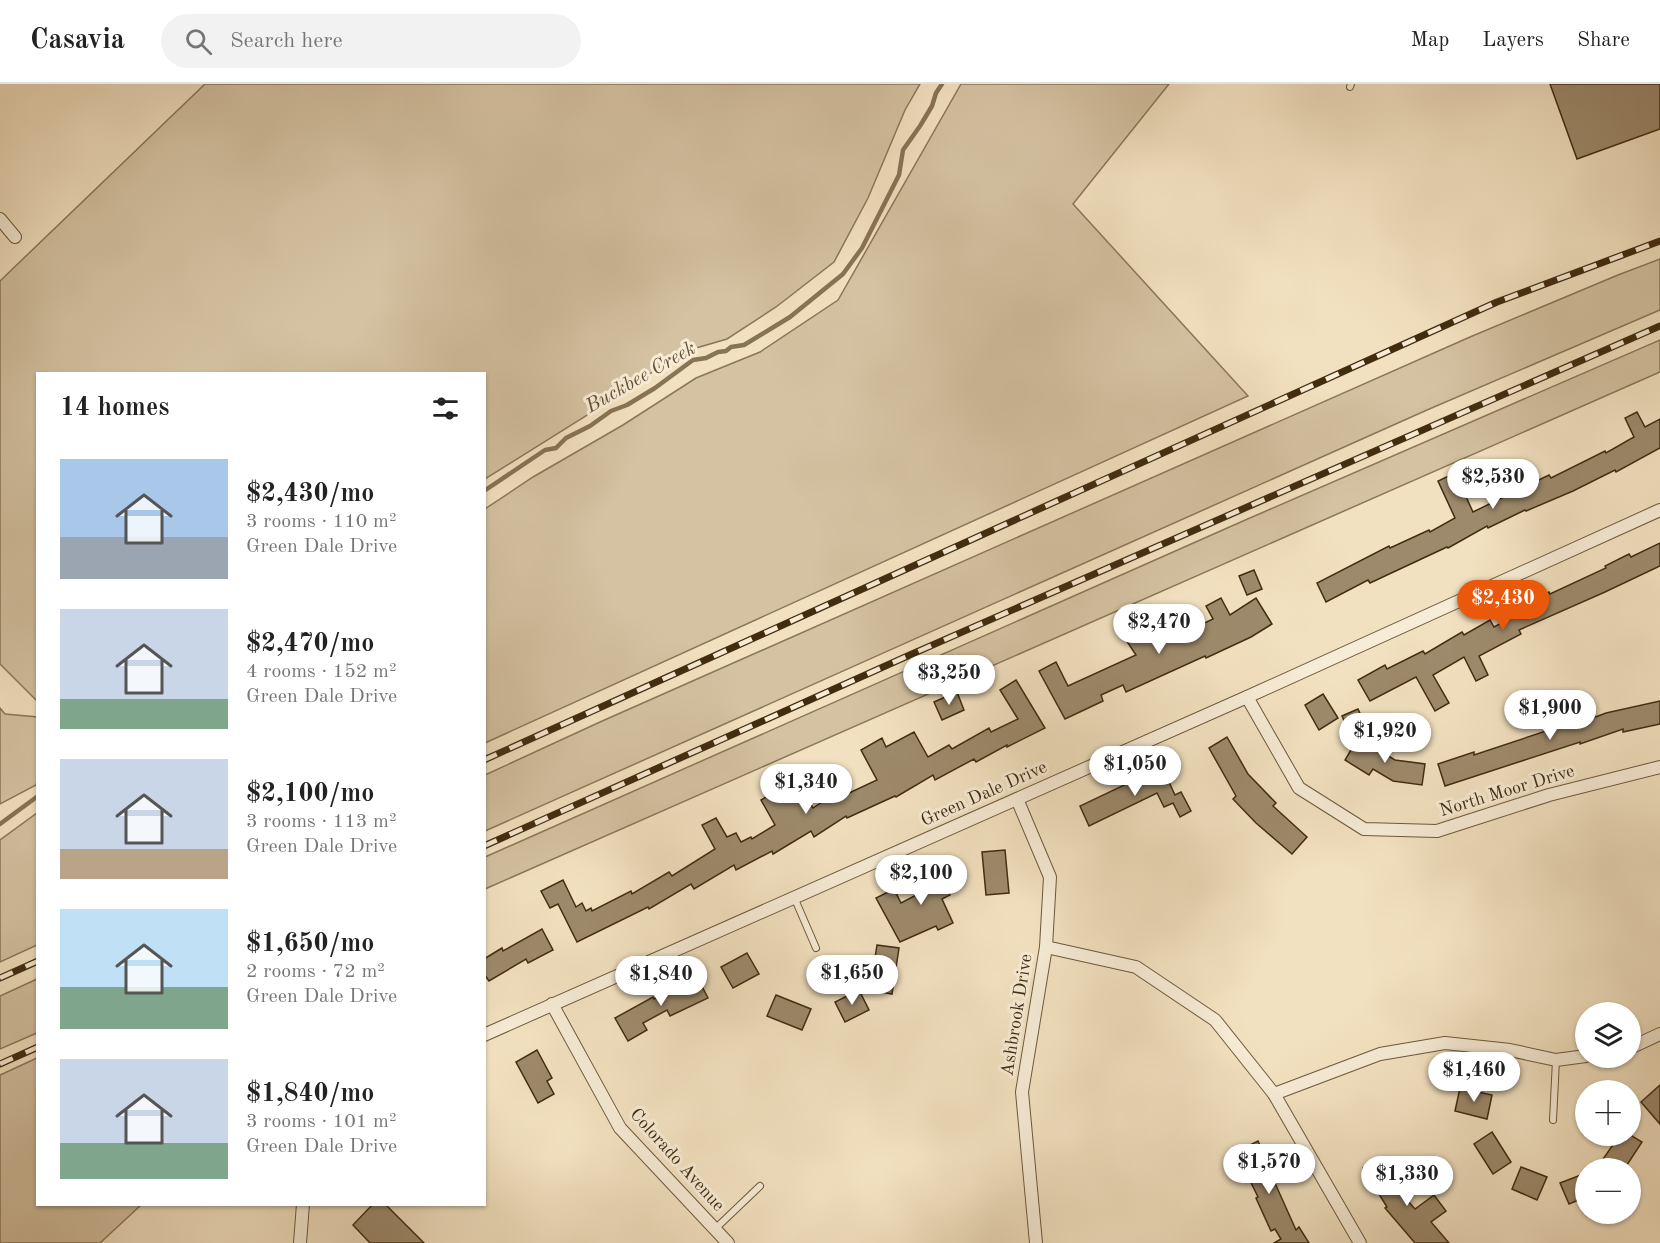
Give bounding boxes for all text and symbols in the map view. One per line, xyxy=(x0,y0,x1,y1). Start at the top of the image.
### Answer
search box xyxy=(161,14,581,68)
icon: search xyxy=(182,25,215,58)
text: Casavia xyxy=(30,27,125,55)
text: Search here xyxy=(230,30,343,52)
text: Map xyxy=(1410,30,1449,51)
text: Layers xyxy=(1482,30,1544,51)
text: Share xyxy=(1577,30,1630,51)
water label: Buckbee Creek xyxy=(582,338,700,418)
icon: filters xyxy=(429,392,462,425)
text: 14 homes xyxy=(60,395,169,421)
pin: $2,530 xyxy=(1444,459,1542,510)
text: $2,530 xyxy=(1461,468,1525,488)
text: $2,430/mo xyxy=(246,481,374,507)
icon: home xyxy=(108,483,180,555)
text: 3 rooms · 110 m² xyxy=(246,512,396,532)
text: Green Dale Drive xyxy=(246,537,397,557)
pin: $2,430 xyxy=(1454,580,1552,631)
text: $2,430 xyxy=(1471,589,1535,609)
pin: $2,470 xyxy=(1110,604,1208,655)
text: $2,470 xyxy=(1127,613,1191,633)
text: $2,470/mo xyxy=(246,631,374,657)
icon: home xyxy=(108,633,180,705)
pin: $3,250 xyxy=(900,655,998,706)
text: 4 rooms · 152 m² xyxy=(246,662,396,682)
text: $3,250 xyxy=(917,664,981,684)
text: Green Dale Drive xyxy=(246,687,397,707)
pin: $1,900 xyxy=(1501,690,1599,741)
text: $1,900 xyxy=(1518,699,1582,719)
pin: $1,920 xyxy=(1336,713,1434,764)
text: $1,920 xyxy=(1353,722,1417,742)
pin: $1,050 xyxy=(1086,746,1184,797)
text: $1,050 xyxy=(1103,755,1167,775)
street label: Green Dale Drive xyxy=(918,758,1050,830)
street label: North Moor Drive xyxy=(1437,762,1577,820)
pin: $1,340 xyxy=(757,764,855,815)
text: $1,340 xyxy=(774,773,838,793)
text: $2,100/mo xyxy=(246,781,374,807)
icon: home xyxy=(108,783,180,855)
text: 3 rooms · 113 m² xyxy=(246,812,396,832)
text: Green Dale Drive xyxy=(246,837,397,857)
pin: $2,100 xyxy=(872,855,970,906)
text: $2,100 xyxy=(889,864,953,884)
text: $1,650/mo xyxy=(246,931,374,957)
icon: home xyxy=(108,933,180,1005)
street label: Ashbrook Drive xyxy=(998,953,1036,1077)
pin: $1,650 xyxy=(803,955,901,1006)
pin: $1,840 xyxy=(612,956,710,1007)
text: 2 rooms · 72 m² xyxy=(246,962,385,982)
text: $1,650 xyxy=(820,964,884,984)
text: $1,840 xyxy=(629,965,693,985)
text: Green Dale Drive xyxy=(246,987,397,1007)
map controls xyxy=(1575,1002,1641,1224)
button: layers xyxy=(1575,1002,1641,1068)
pin: $1,460 xyxy=(1425,1052,1523,1103)
text: $1,460 xyxy=(1442,1061,1506,1081)
button: + xyxy=(1575,1080,1641,1146)
text: $1,840/mo xyxy=(246,1081,374,1107)
icon: home xyxy=(108,1083,180,1155)
street label: Colorado Avenue xyxy=(626,1105,728,1215)
text: 3 rooms · 101 m² xyxy=(246,1112,396,1132)
text: Green Dale Drive xyxy=(246,1137,397,1157)
pin: $1,570 xyxy=(1220,1144,1318,1195)
text: $1,570 xyxy=(1237,1153,1301,1173)
pin: $1,330 xyxy=(1358,1156,1456,1207)
button: − xyxy=(1575,1158,1641,1224)
text: $1,330 xyxy=(1375,1165,1439,1185)

